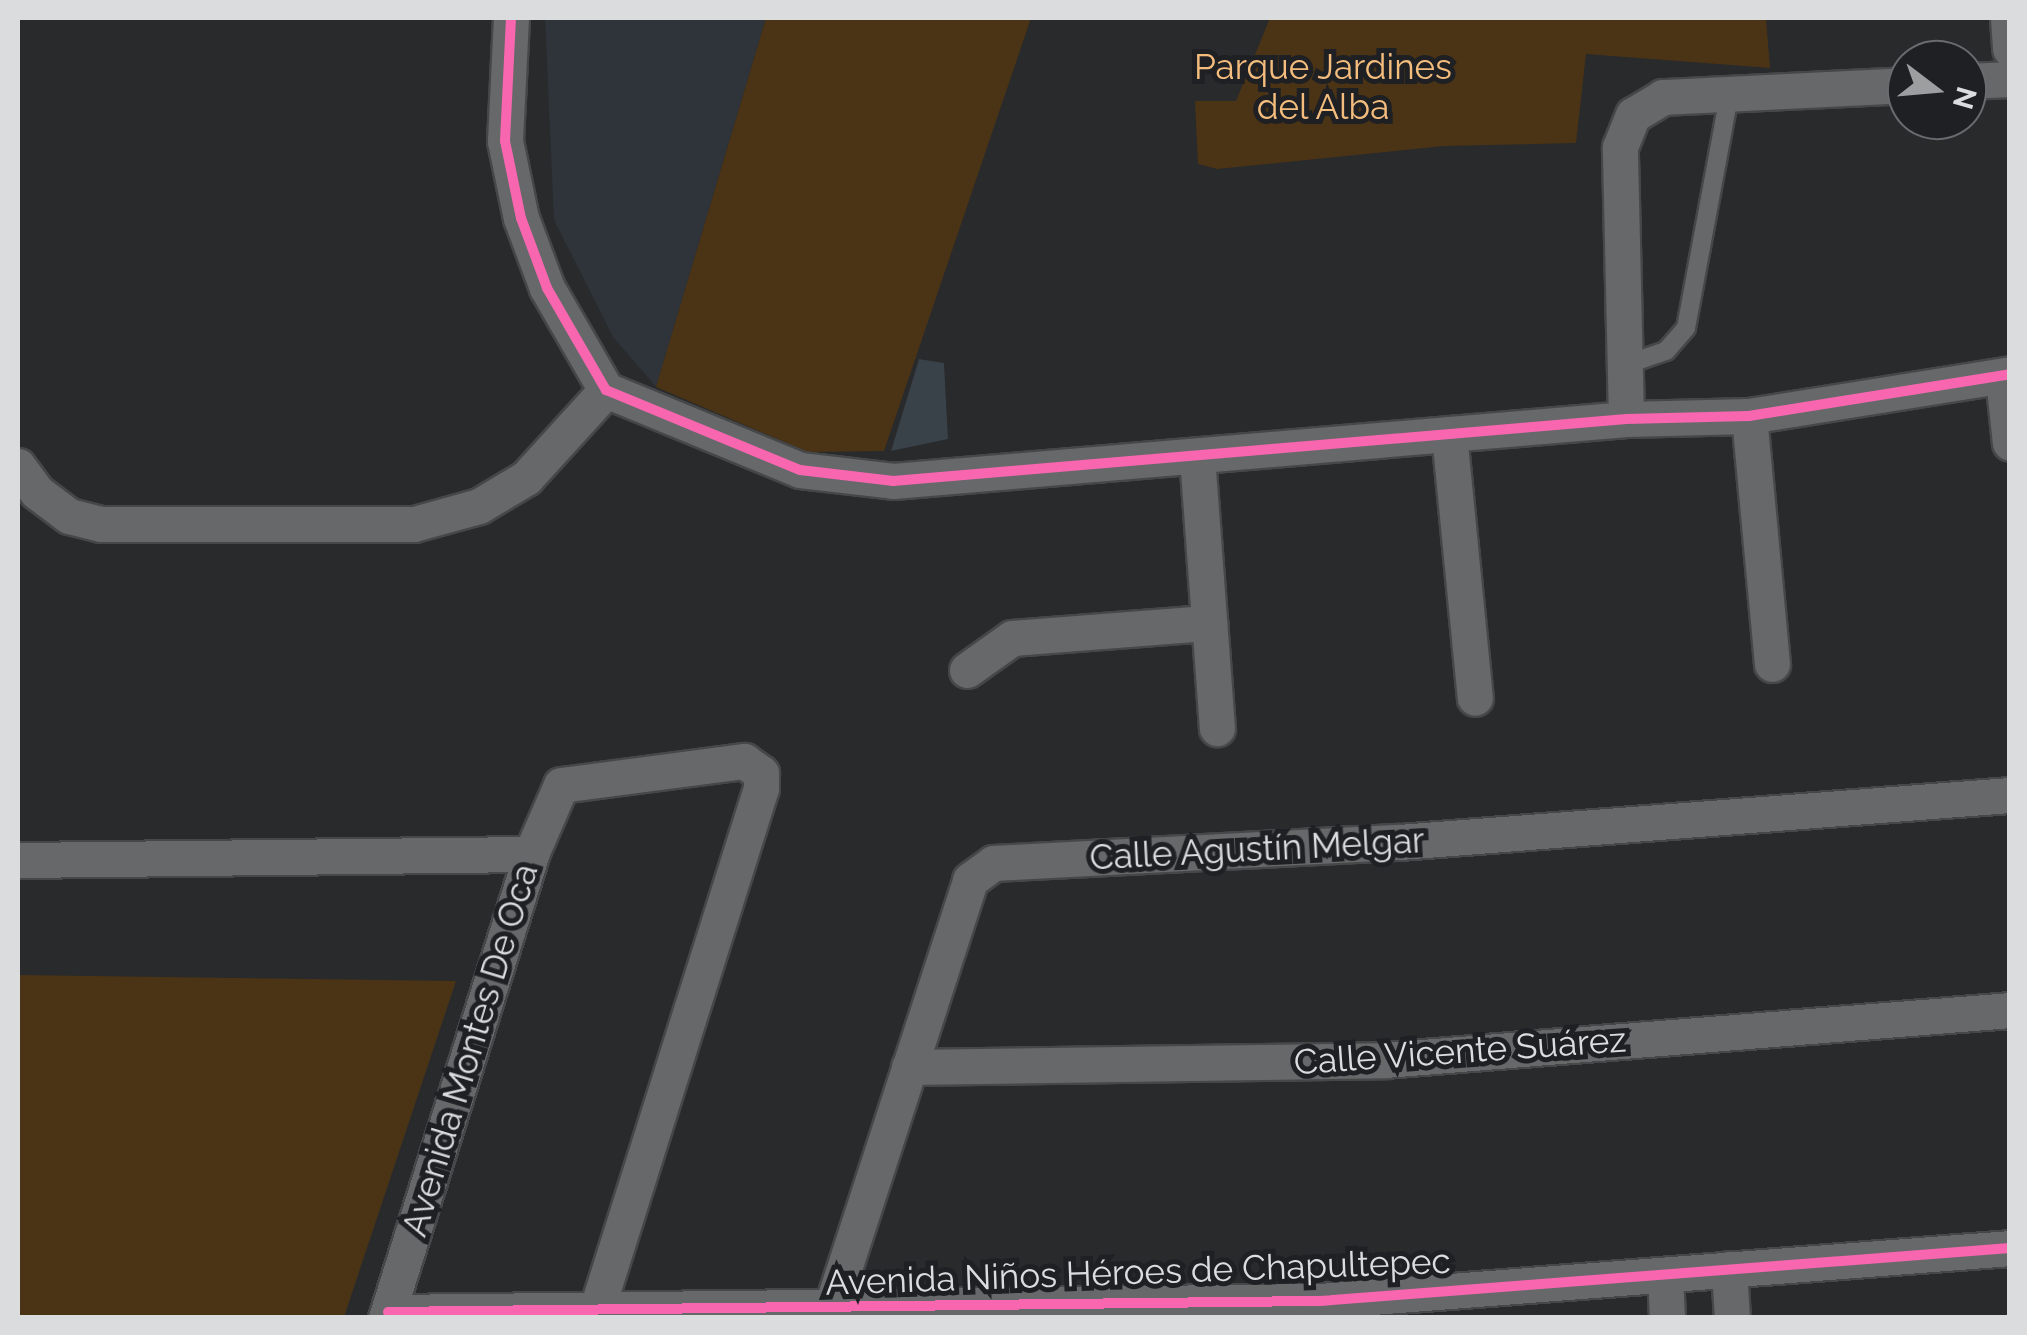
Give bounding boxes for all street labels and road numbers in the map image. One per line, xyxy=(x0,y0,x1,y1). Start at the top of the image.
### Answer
street label: Calle Agustín Melgar xyxy=(1088,819,1426,879)
street label: Avenida Montes De Oca xyxy=(393,859,547,1241)
street label: Calle Vicente Suárez xyxy=(1292,1018,1628,1084)
street label: Avenida Niños Héroes de Chapultepec xyxy=(825,1240,1451,1304)

